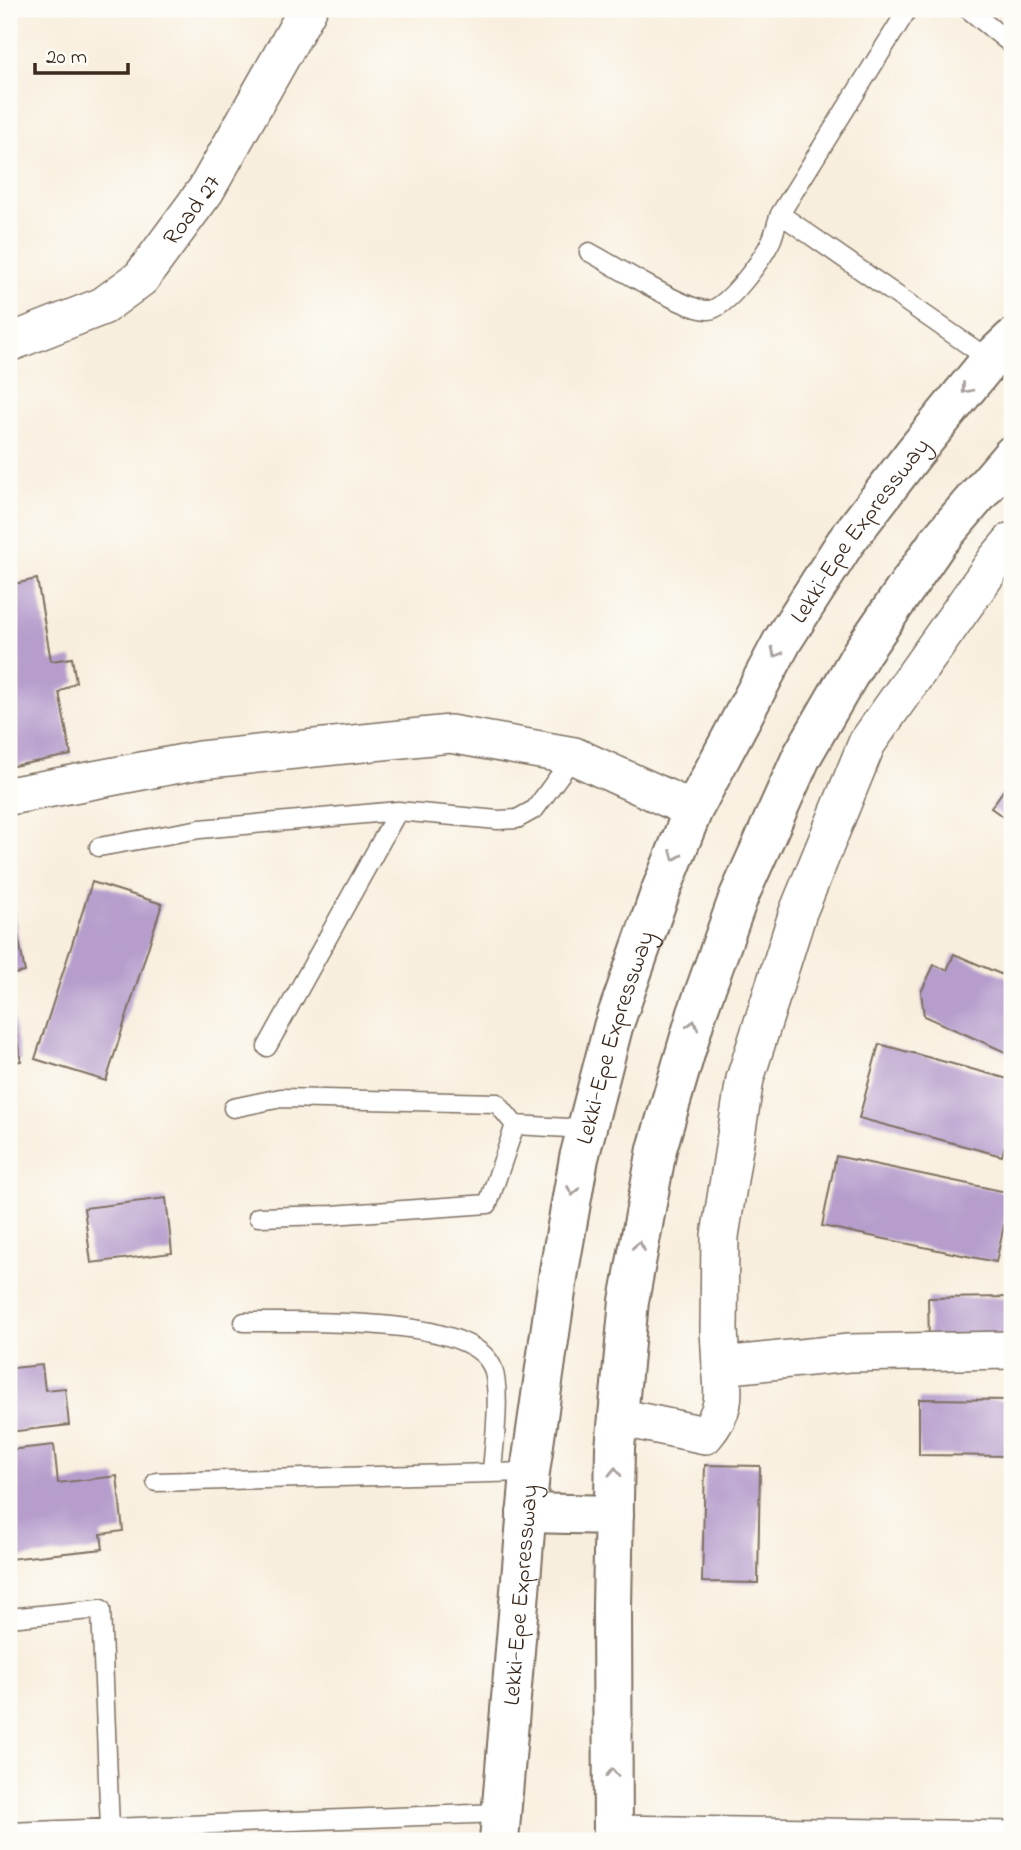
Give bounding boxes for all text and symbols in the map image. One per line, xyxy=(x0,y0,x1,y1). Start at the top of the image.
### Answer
scale bar xyxy=(35,32,128,76)
text: 20 m xyxy=(46,43,87,73)
street label: Road 27 xyxy=(156,169,231,254)
one-way arrow xyxy=(962,382,975,394)
street label: Lekki-Epe Expressway xyxy=(783,431,940,631)
one-way arrow xyxy=(771,646,785,658)
one-way arrow xyxy=(669,850,683,862)
street label: Lekki-Epe Expressway xyxy=(568,926,666,1148)
one-way arrow xyxy=(685,1020,700,1032)
one-way arrow xyxy=(566,1185,581,1196)
one-way arrow xyxy=(631,1240,646,1252)
one-way arrow xyxy=(607,1466,622,1477)
street label: Lekki-Epe Expressway xyxy=(495,1483,550,1707)
one-way arrow xyxy=(604,1767,620,1778)

